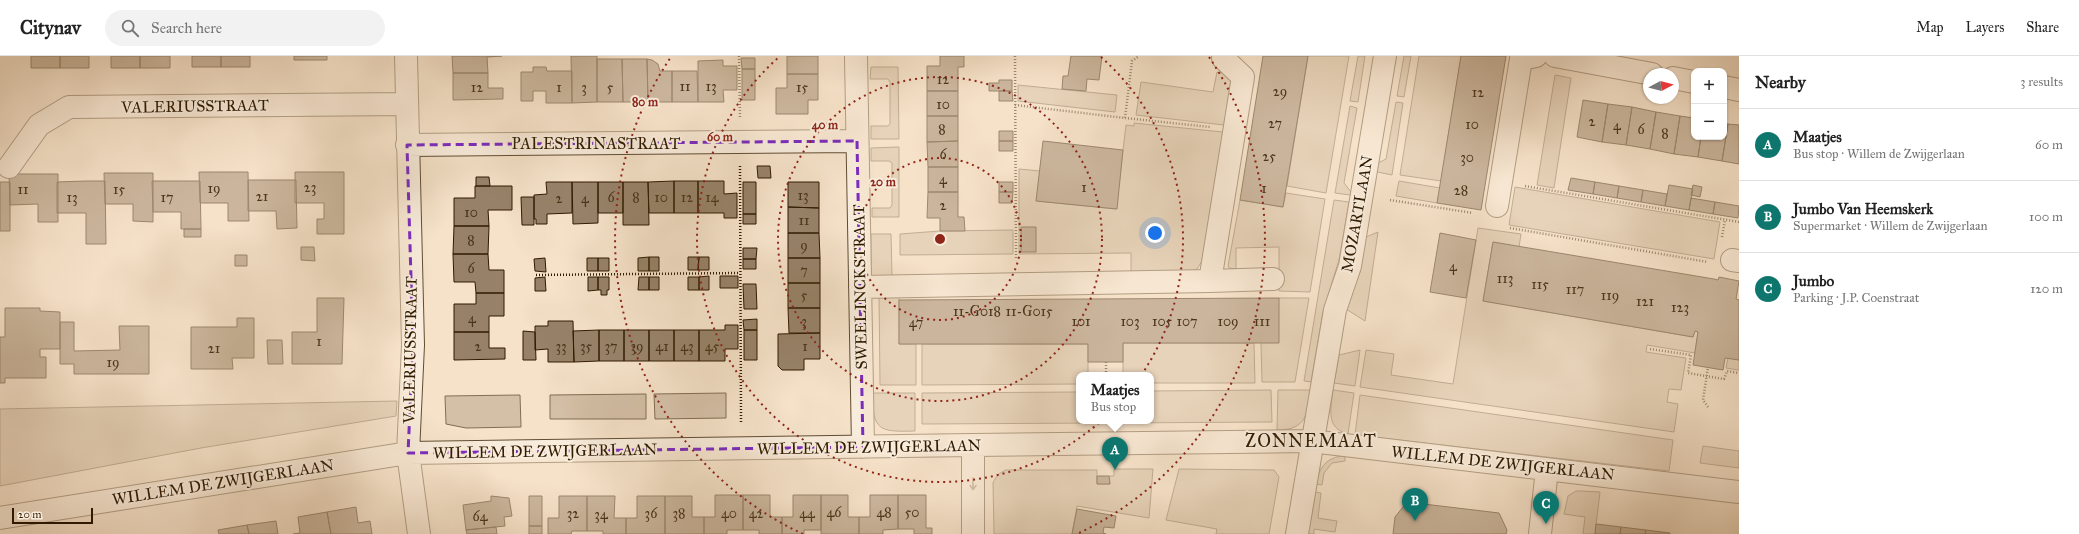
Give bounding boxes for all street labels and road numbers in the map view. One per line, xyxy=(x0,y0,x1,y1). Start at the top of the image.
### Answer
street label: VALERIUSSTRAAT xyxy=(120,95,269,117)
street label: PALESTRINASTRAAT xyxy=(512,134,680,153)
street label: MOZARTLAAN xyxy=(1337,154,1377,274)
street label: SWEELINCKSTRAAT xyxy=(849,204,871,370)
street label: VALERIUSSTRAAT xyxy=(399,276,421,425)
street label: WILLEM DE ZWIJGERLAAN xyxy=(757,436,982,459)
street label: WILLEM DE ZWIJGERLAAN xyxy=(433,440,658,463)
street label: WILLEM DE ZWIJGERLAAN xyxy=(1390,442,1616,485)
street label: WILLEM DE ZWIJGERLAAN xyxy=(111,455,336,510)

